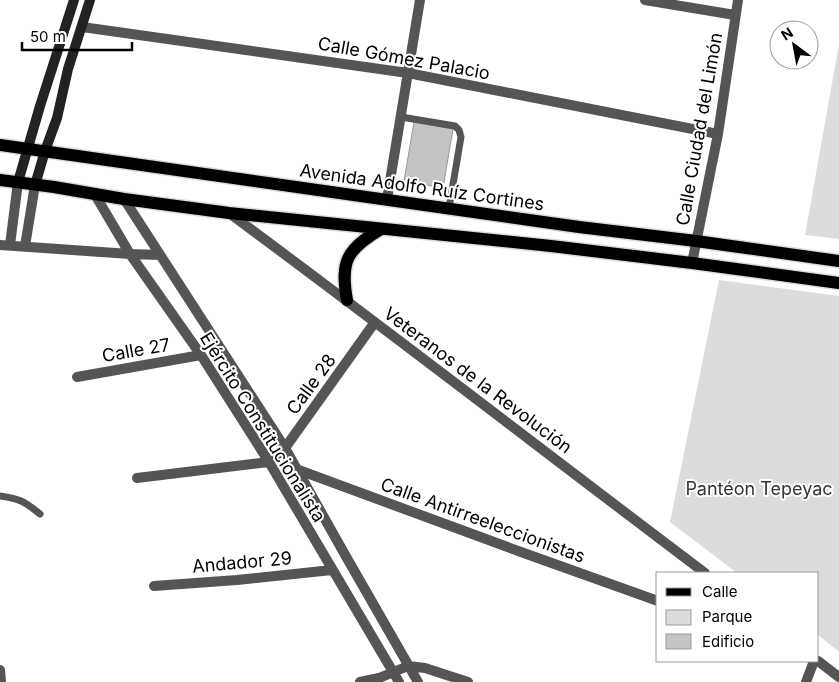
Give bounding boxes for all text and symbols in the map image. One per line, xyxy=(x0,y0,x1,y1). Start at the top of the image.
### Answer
scale bar xyxy=(22,20,132,52)
north arrow xyxy=(769,20,819,70)
text: N xyxy=(778,24,796,44)
text: 50 m xyxy=(30,27,66,46)
street label: Calle Ciudad del Limón xyxy=(672,31,726,227)
street label: Calle Gómez Palacio xyxy=(316,33,492,83)
street label: Avenida Adolfo Ruíz Cortines xyxy=(298,159,546,215)
street label: Veteranos de la Revolución xyxy=(380,302,576,458)
street label: Ejército Constitucionalista xyxy=(196,328,330,526)
street label: Calle 27 xyxy=(100,334,172,366)
street label: Calle 28 xyxy=(282,350,340,418)
street label: Calle Antirreeleccionistas xyxy=(378,473,588,567)
park label: Pantéon Tepeyac xyxy=(685,478,833,499)
street label: Andador 29 xyxy=(191,547,293,577)
legend xyxy=(656,572,819,662)
text: Calle xyxy=(702,582,737,601)
text: Parque xyxy=(702,607,752,626)
text: Edificio xyxy=(702,632,754,651)

